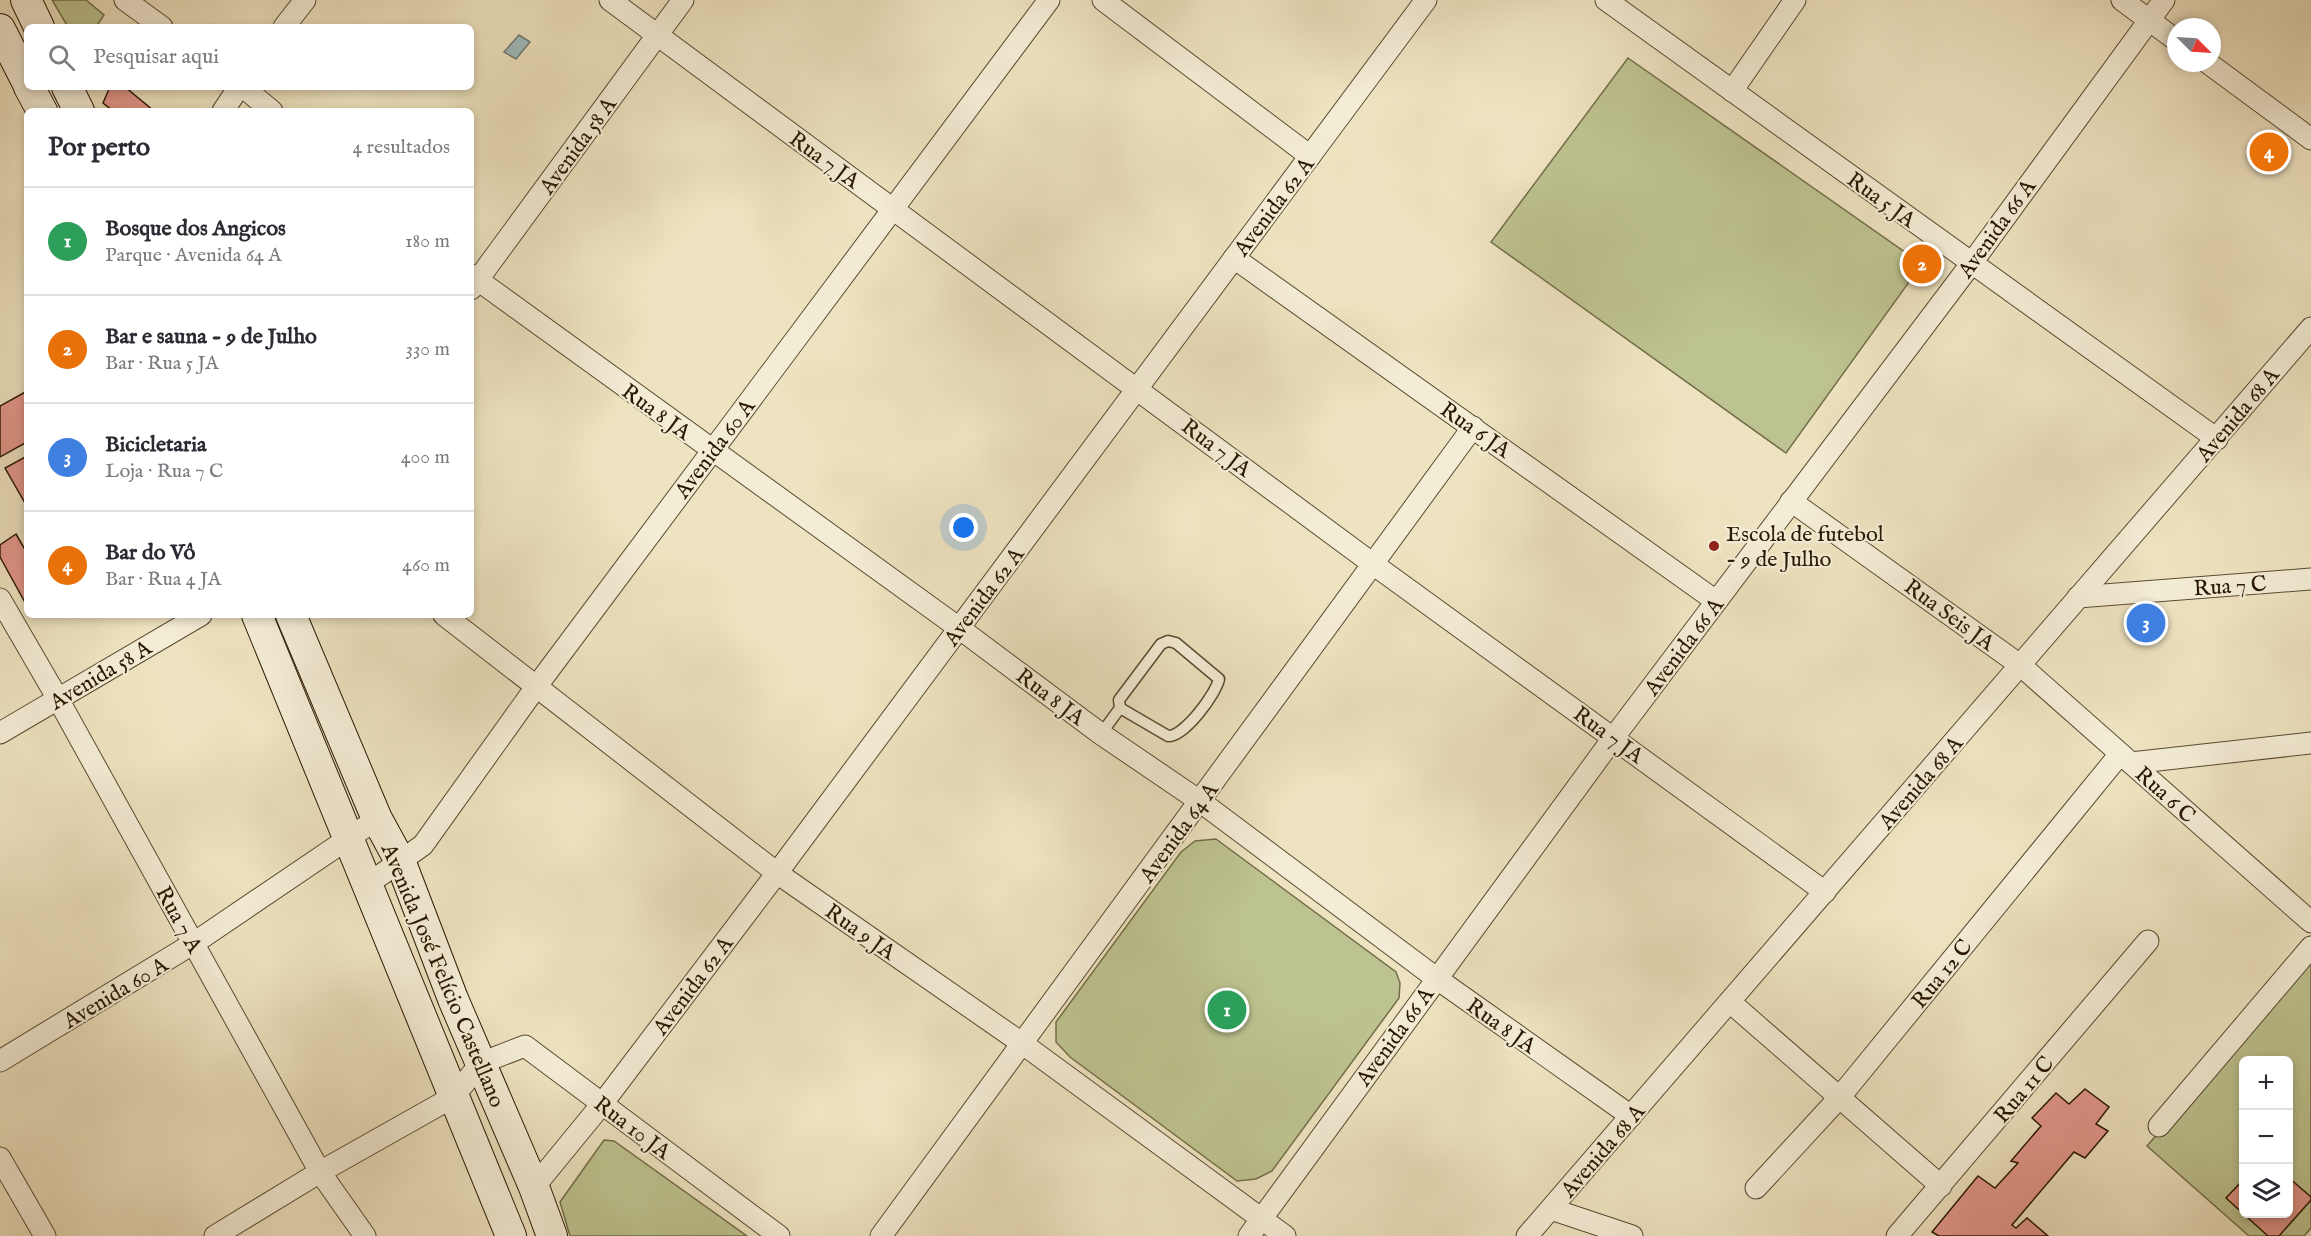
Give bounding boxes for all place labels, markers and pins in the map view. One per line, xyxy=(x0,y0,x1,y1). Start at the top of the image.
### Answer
pin: 4 xyxy=(2250,130,2288,174)
pin: 2 xyxy=(1902,242,1942,286)
place label: Escola de futebol - 9 de Julho xyxy=(1726,521,1884,574)
marker: Escola de futebol - 9 de Julho xyxy=(1707,539,1721,553)
pin: 3 xyxy=(2126,600,2166,646)
pin: 1 xyxy=(1208,988,1246,1032)

